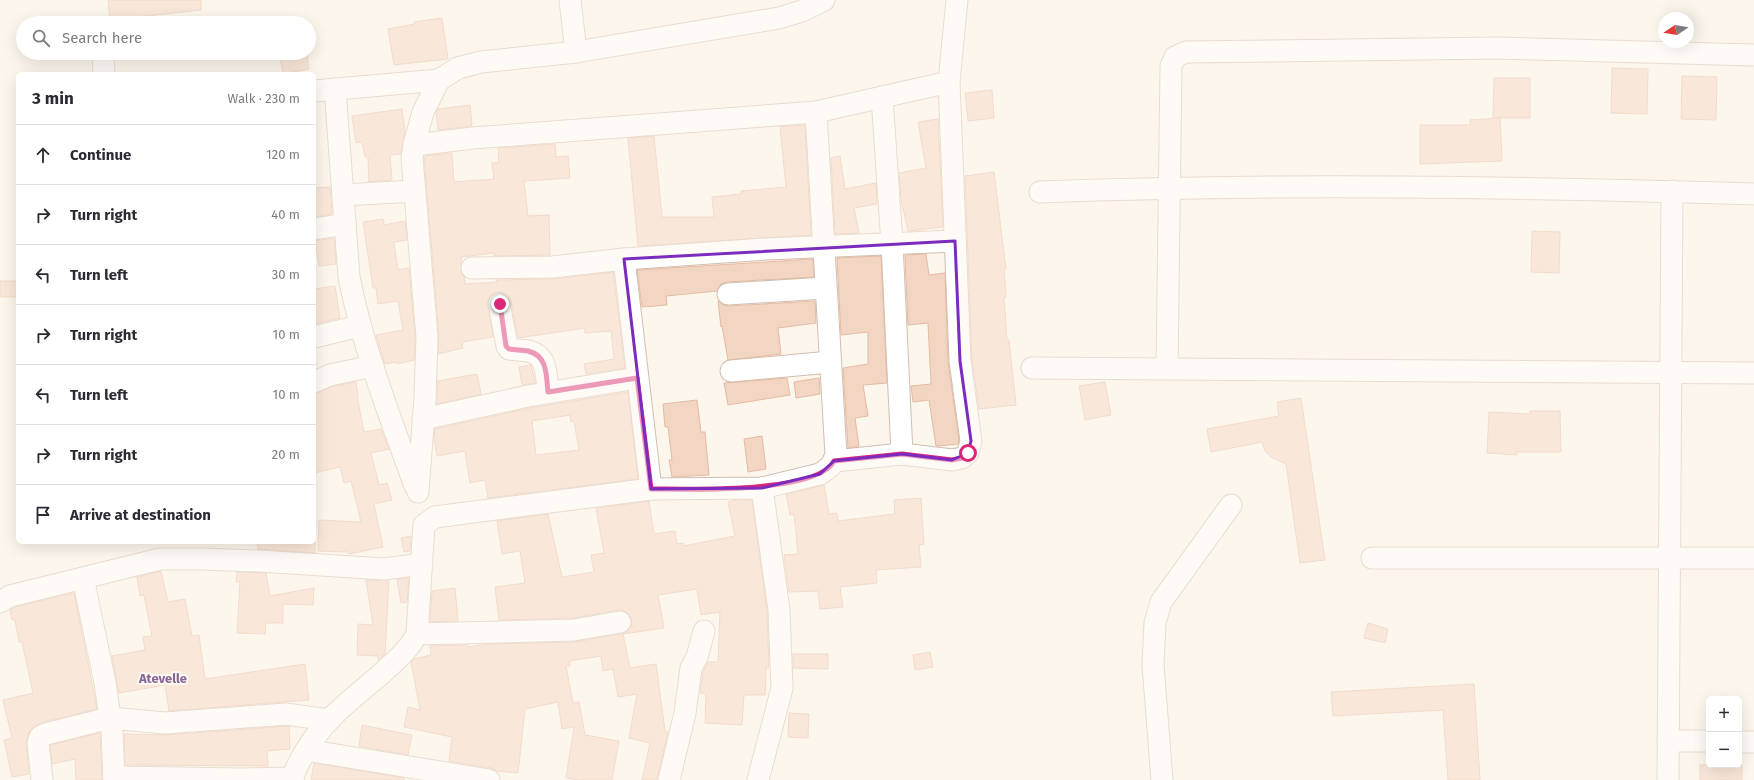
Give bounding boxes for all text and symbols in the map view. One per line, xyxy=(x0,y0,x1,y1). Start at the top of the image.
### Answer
north arrow xyxy=(1658,12,1694,48)
search box xyxy=(16,16,316,60)
icon: search xyxy=(30,27,52,49)
text: Search here xyxy=(62,29,142,47)
text: 3 min xyxy=(32,88,74,109)
text: Walk · 230 m xyxy=(228,91,300,106)
icon: ahead xyxy=(32,144,54,166)
text: Continue xyxy=(70,146,131,164)
text: 120 m xyxy=(266,147,300,162)
icon: right xyxy=(32,204,54,226)
text: Turn right xyxy=(70,206,137,224)
text: 40 m xyxy=(271,207,300,222)
icon: left xyxy=(32,264,54,286)
text: Turn left xyxy=(70,266,128,284)
text: 30 m xyxy=(272,267,300,282)
route end xyxy=(491,295,509,313)
icon: right xyxy=(32,324,54,346)
text: Turn right xyxy=(70,326,137,344)
text: 10 m xyxy=(273,327,300,342)
icon: left xyxy=(32,384,54,406)
text: Turn left xyxy=(70,386,128,404)
text: 10 m xyxy=(273,387,300,402)
icon: right xyxy=(32,444,54,466)
route start xyxy=(959,444,977,462)
text: Turn right xyxy=(70,446,137,464)
text: 20 m xyxy=(272,447,300,462)
icon: arrive xyxy=(32,504,54,526)
text: Arrive at destination xyxy=(70,506,211,524)
district label: Atevelle xyxy=(138,671,187,686)
map controls xyxy=(1706,696,1742,768)
button: + xyxy=(1706,696,1742,732)
button: − xyxy=(1706,732,1742,768)

